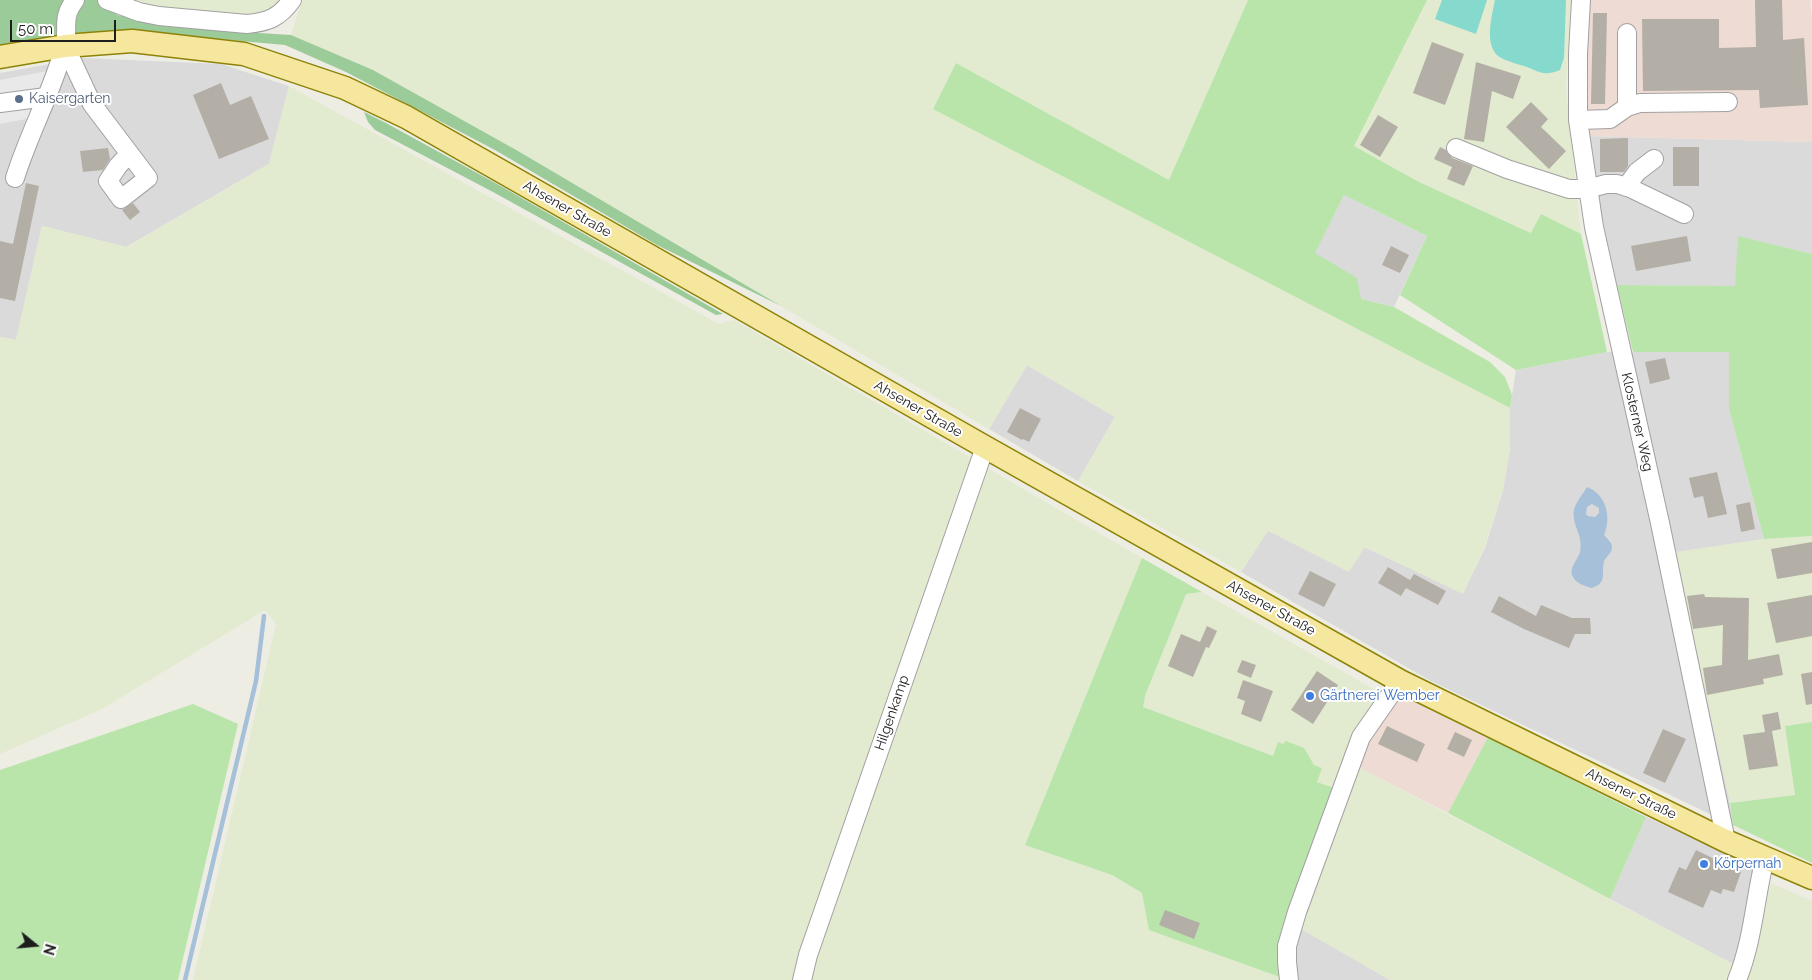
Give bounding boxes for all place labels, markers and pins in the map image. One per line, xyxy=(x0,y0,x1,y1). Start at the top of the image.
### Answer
place label: Kaisergarten xyxy=(29,91,111,107)
marker: Kaisergarten xyxy=(13,93,25,105)
place label: Gärtnerei Wember xyxy=(1320,688,1440,704)
marker: Gärtnerei Wember xyxy=(1304,690,1316,702)
place label: Körpernah xyxy=(1714,856,1782,872)
marker: Körpernah xyxy=(1698,858,1710,870)

